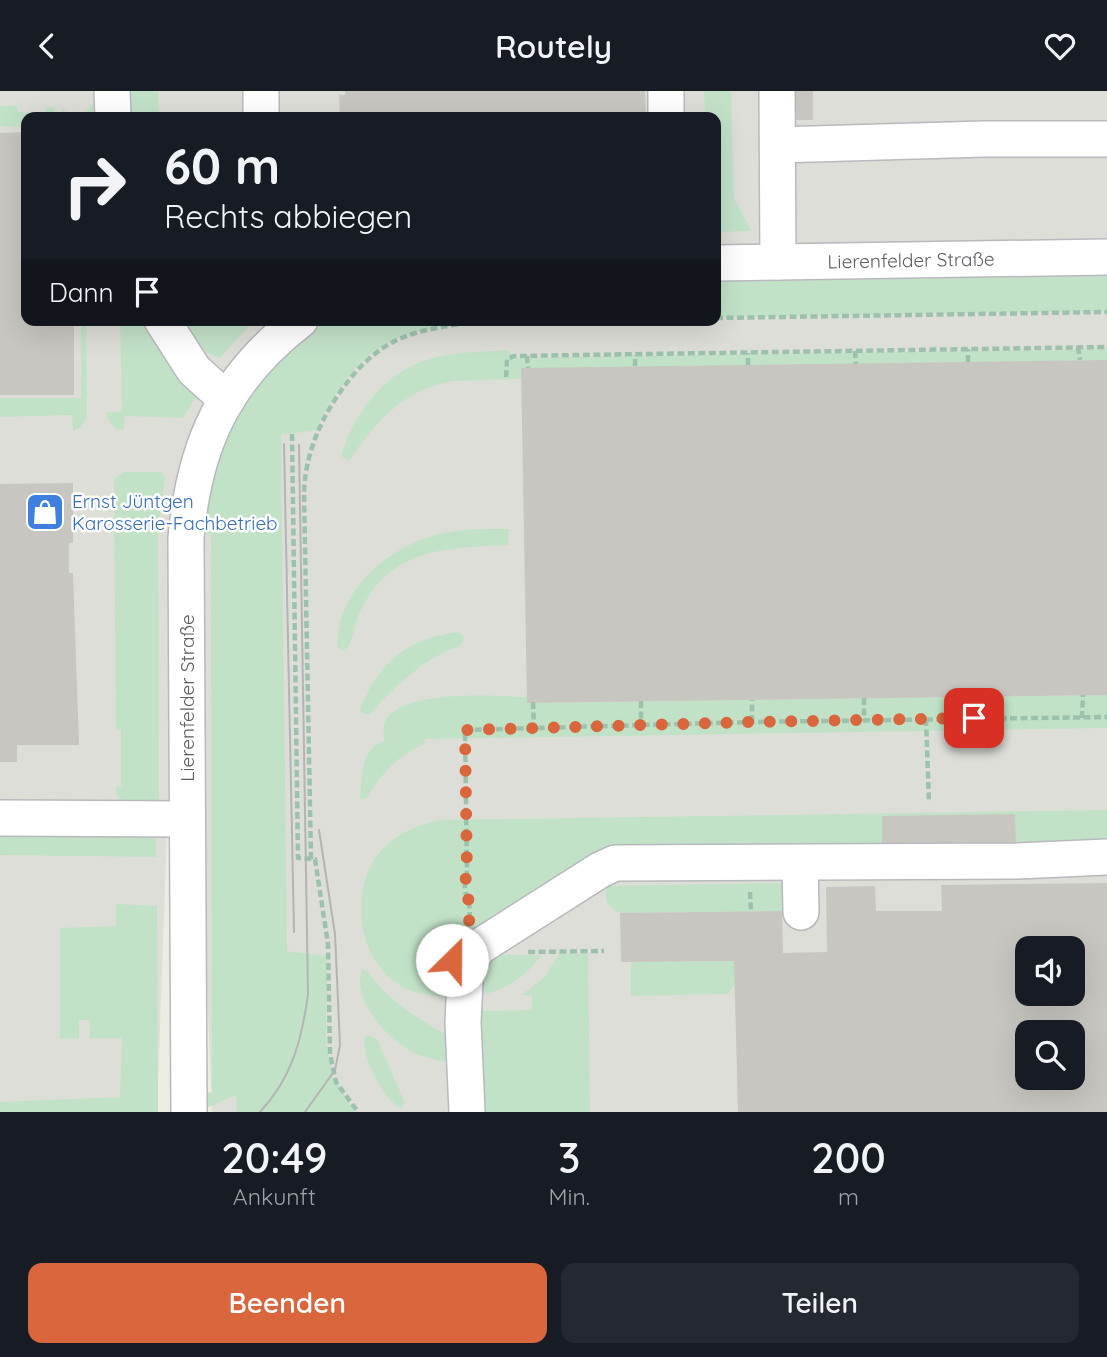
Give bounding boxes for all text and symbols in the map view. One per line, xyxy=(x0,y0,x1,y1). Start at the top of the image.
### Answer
text: Routely xyxy=(495,26,612,66)
icon: back xyxy=(28,27,66,65)
icon: heart xyxy=(1041,27,1079,65)
text: 60 m xyxy=(164,135,280,196)
icon: right xyxy=(49,140,140,231)
text: Rechts abbiegen xyxy=(164,196,412,236)
street label: Lierenfelder Straße xyxy=(827,247,995,273)
icon: arrive xyxy=(128,273,166,311)
text: Dann xyxy=(49,276,114,309)
place label: Ernst Jüntgen Karosserie-Fachbetrieb xyxy=(72,489,278,535)
shop icon: Ernst Jüntgen Karosserie-Fachbetrieb xyxy=(24,491,66,533)
street label: Lierenfelder Straße xyxy=(175,614,199,782)
pin xyxy=(944,688,1004,748)
icon: arrive xyxy=(955,699,993,737)
position arrow xyxy=(415,923,489,997)
map controls xyxy=(1015,936,1085,1090)
button: sound xyxy=(1015,936,1085,1006)
button: search xyxy=(1015,1020,1085,1090)
text: 20:49 xyxy=(221,1131,327,1184)
text: 3 xyxy=(558,1131,580,1184)
text: 200 xyxy=(811,1131,886,1184)
text: Ankunft xyxy=(233,1182,316,1211)
text: Min. xyxy=(549,1182,590,1211)
text: m xyxy=(838,1182,859,1211)
button: Beenden xyxy=(28,1263,547,1343)
button: Teilen xyxy=(561,1263,1079,1343)

